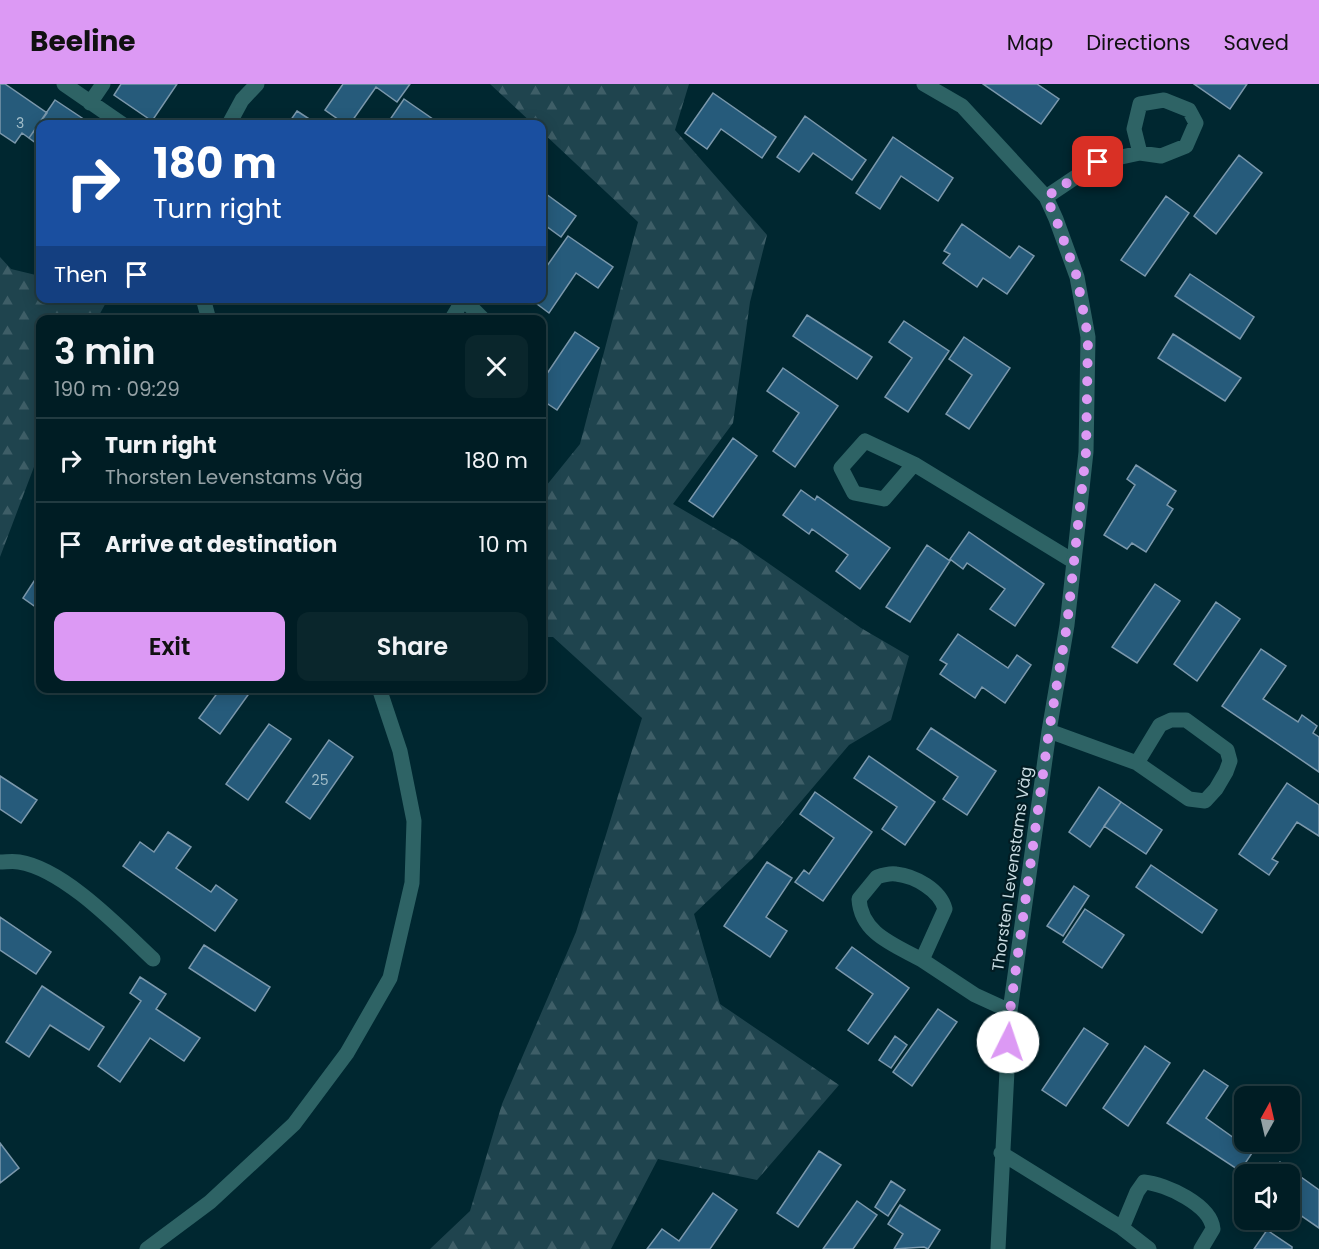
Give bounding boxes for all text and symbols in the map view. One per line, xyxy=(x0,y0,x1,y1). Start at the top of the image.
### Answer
text: Beeline xyxy=(30,22,136,61)
text: Map xyxy=(1007,28,1053,57)
text: Directions xyxy=(1086,28,1190,57)
text: Saved xyxy=(1223,28,1289,57)
house number: 3 xyxy=(16,113,24,133)
text: 180 m xyxy=(153,134,277,193)
pin xyxy=(1072,136,1123,187)
icon: right xyxy=(54,144,132,222)
icon: arrive xyxy=(1081,145,1114,178)
text: Turn right xyxy=(153,190,282,227)
icon: arrive xyxy=(120,258,153,291)
text: Then xyxy=(54,259,108,290)
text: 3 min xyxy=(54,326,156,377)
button: close xyxy=(465,335,528,398)
text: 190 m · 09:29 xyxy=(54,375,180,403)
text: Turn right xyxy=(105,430,216,461)
icon: right xyxy=(54,444,87,477)
text: 180 m xyxy=(465,445,528,476)
text: Thorsten Levenstams Väg xyxy=(105,463,363,491)
icon: arrive xyxy=(54,528,87,561)
text: Arrive at destination xyxy=(105,529,337,560)
text: 10 m xyxy=(479,529,528,560)
button: Exit xyxy=(54,612,285,681)
button: Share xyxy=(297,612,528,681)
street label: Thorsten Levenstams Väg xyxy=(986,765,1038,973)
house number: 25 xyxy=(312,770,328,790)
position arrow xyxy=(976,1010,1040,1074)
north arrow xyxy=(1234,1086,1300,1152)
map controls xyxy=(1234,1086,1300,1230)
button: sound xyxy=(1234,1164,1300,1230)

